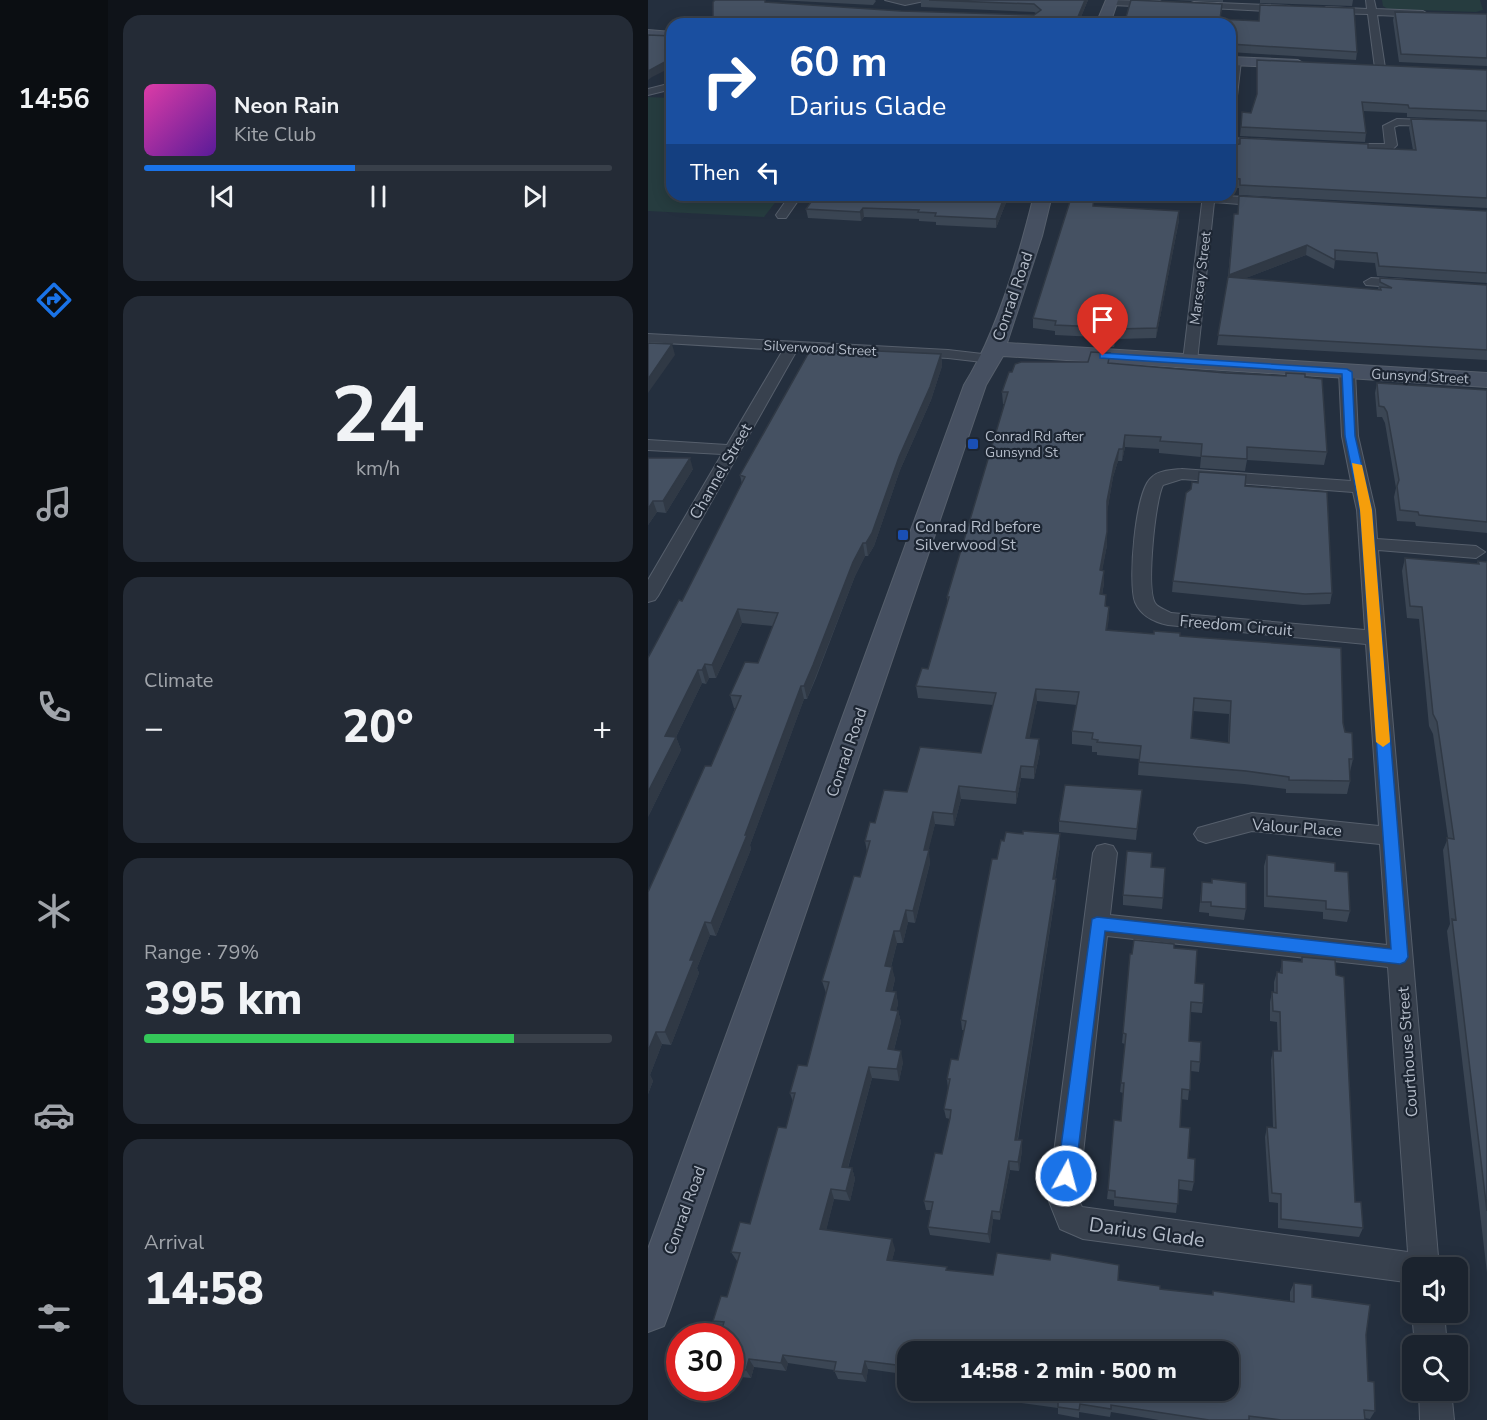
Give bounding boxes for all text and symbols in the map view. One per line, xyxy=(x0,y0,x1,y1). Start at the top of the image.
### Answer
text: 60 m xyxy=(789,34,888,91)
icon: right xyxy=(690,42,768,120)
text: 14:56 xyxy=(18,81,90,118)
text: Darius Glade xyxy=(789,88,946,125)
text: Neon Rain xyxy=(234,91,339,121)
text: Kite Club xyxy=(234,121,316,148)
icon: left xyxy=(752,156,785,189)
text: Then xyxy=(690,158,740,188)
icon: previous xyxy=(206,180,239,213)
icon: pause xyxy=(362,180,395,213)
icon: next xyxy=(518,180,551,213)
street label: Marscay Street xyxy=(1185,230,1216,326)
street label: Conrad Road xyxy=(987,249,1038,344)
icon: directions xyxy=(33,279,75,321)
pin xyxy=(1077,294,1128,356)
icon: arrive xyxy=(1086,303,1119,336)
street label: Silverwood Street xyxy=(763,336,877,361)
text: 24 xyxy=(331,362,425,469)
street label: Gunsynd Street xyxy=(1371,364,1469,389)
street label: Channel Street xyxy=(684,419,757,524)
place label: Conrad Rd after Gunsynd St xyxy=(985,427,1084,462)
marker: Conrad Rd after Gunsynd St xyxy=(966,437,980,451)
text: km/h xyxy=(356,455,400,482)
icon: music xyxy=(33,483,75,525)
place label: Conrad Rd before Silverwood St xyxy=(915,516,1041,556)
marker: Conrad Rd before Silverwood St xyxy=(896,528,910,542)
street label: Freedom Circuit xyxy=(1179,610,1294,642)
text: Climate xyxy=(144,667,213,694)
icon: phone xyxy=(33,686,75,728)
text: 20° xyxy=(342,697,414,758)
street label: Conrad Road xyxy=(821,705,872,800)
text: − xyxy=(144,706,164,751)
text: + xyxy=(592,706,612,751)
street label: Valour Place xyxy=(1250,814,1343,842)
icon: climate xyxy=(33,890,75,932)
text: Range · 79% xyxy=(144,939,259,966)
text: 395 km xyxy=(144,969,303,1030)
street label: Courthouse Street xyxy=(1392,986,1424,1118)
icon: car xyxy=(33,1094,75,1136)
position arrow xyxy=(1034,1144,1098,1208)
street label: Conrad Road xyxy=(659,1163,711,1258)
street label: Darius Glade xyxy=(1087,1211,1207,1254)
text: Arrival xyxy=(144,1229,204,1256)
map controls xyxy=(1402,1257,1468,1401)
button: sound xyxy=(1402,1257,1468,1323)
text: 14:58 xyxy=(144,1259,264,1320)
icon: filters xyxy=(33,1297,75,1339)
speed limit sign: 30 xyxy=(666,1323,744,1401)
button: search xyxy=(1402,1335,1468,1401)
text: 14:58 · 2 min · 500 m xyxy=(959,1356,1177,1386)

